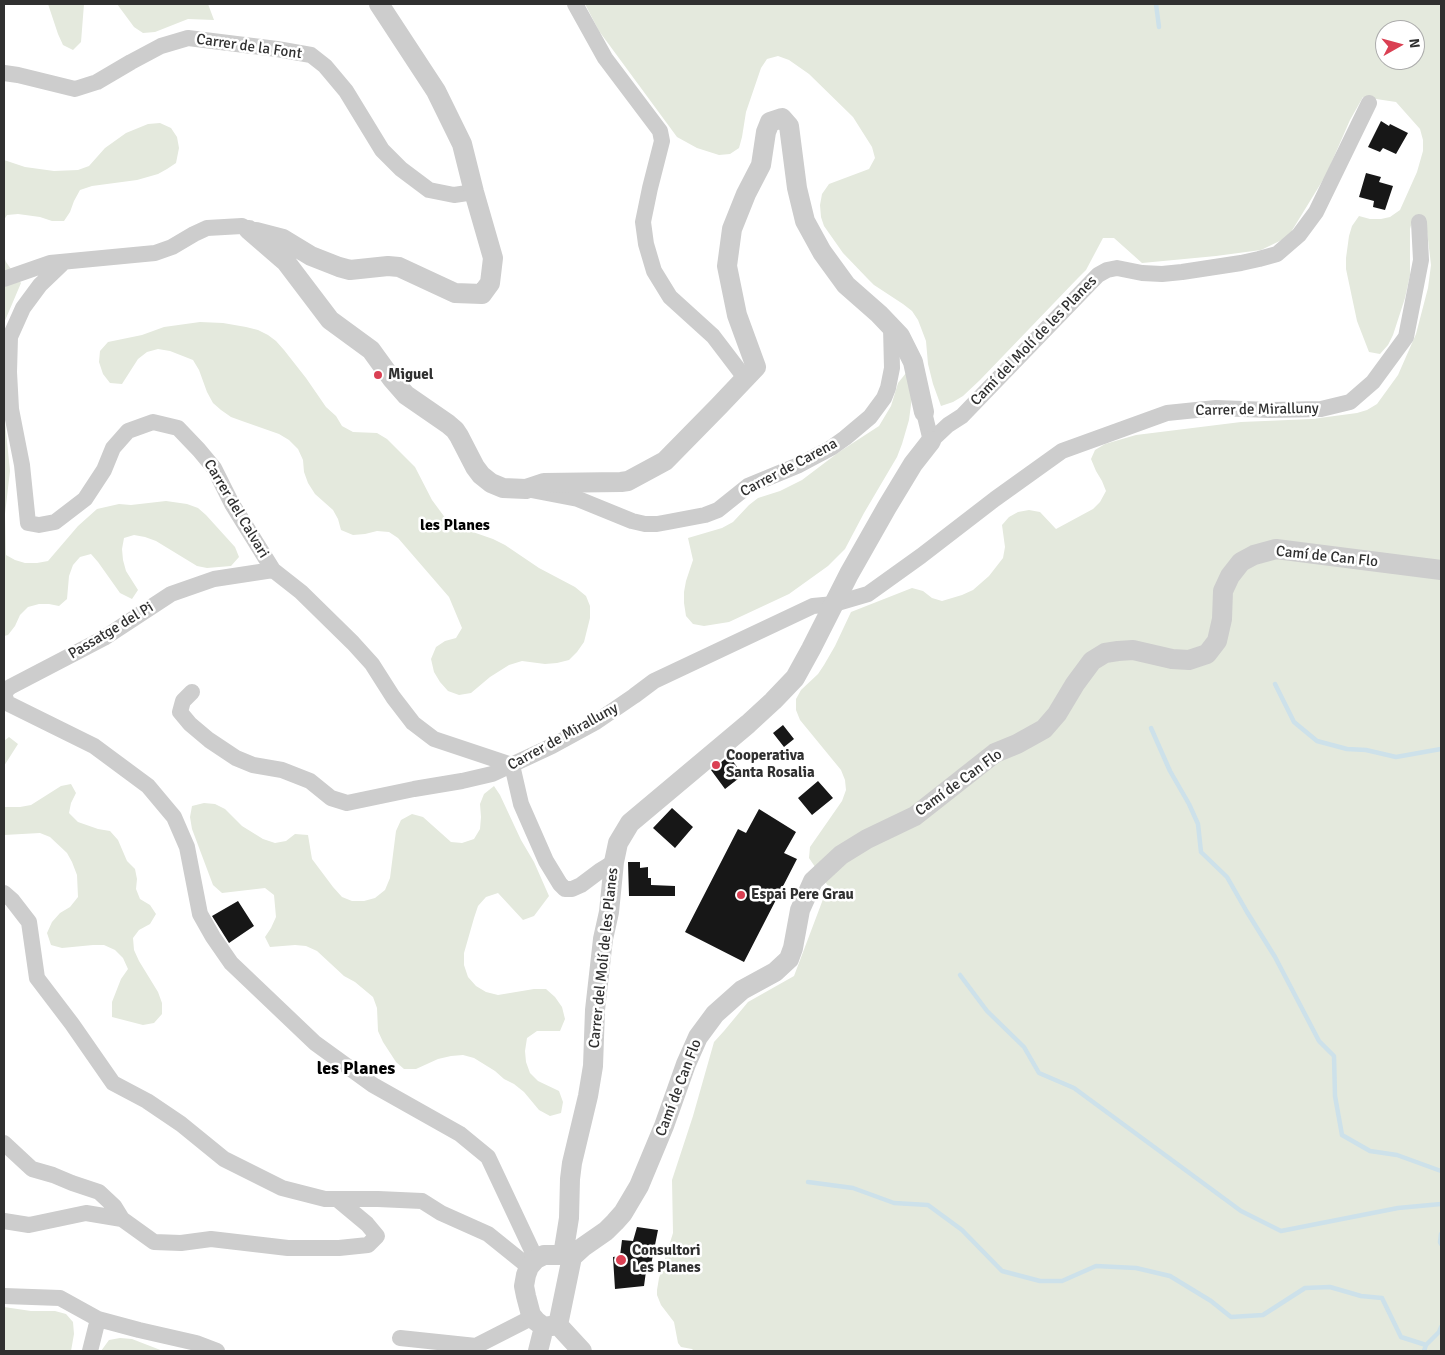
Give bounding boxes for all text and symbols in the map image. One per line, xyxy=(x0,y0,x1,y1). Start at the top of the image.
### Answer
north arrow xyxy=(1375,20,1425,70)
street label: Carrer de la Font xyxy=(195,31,303,63)
text: N xyxy=(1405,37,1423,49)
street label: Camí del Molí de les Planes xyxy=(967,272,1101,410)
place label: Miguel xyxy=(388,366,433,384)
marker: Miguel xyxy=(372,369,384,381)
street label: Carrer de Miralluny xyxy=(1195,400,1319,420)
street label: Carrer de Carena xyxy=(737,435,841,501)
street label: Carrer del Calvari xyxy=(199,456,273,562)
district label: les Planes xyxy=(420,516,490,536)
street label: Camí de Can Flo xyxy=(1275,543,1379,571)
street label: Passatge del Pi xyxy=(65,599,157,663)
street label: Carrer de Miralluny xyxy=(505,699,621,775)
street label: Camí de Can Flo xyxy=(912,746,1006,820)
place label: Cooperativa Santa Rosalia xyxy=(726,747,815,782)
marker: Cooperativa Santa Rosalia xyxy=(710,759,722,771)
street label: Carrer del Molí de les Planes xyxy=(586,867,622,1049)
place label: Espai Pere Grau xyxy=(751,886,854,904)
marker: Espai Pere Grau xyxy=(735,889,747,901)
street label: Camí de Can Flo xyxy=(652,1037,706,1139)
district label: les Planes xyxy=(317,1058,395,1080)
place label: Consultori Les Planes xyxy=(632,1242,701,1277)
marker: Consultori Les Planes xyxy=(614,1253,628,1267)

